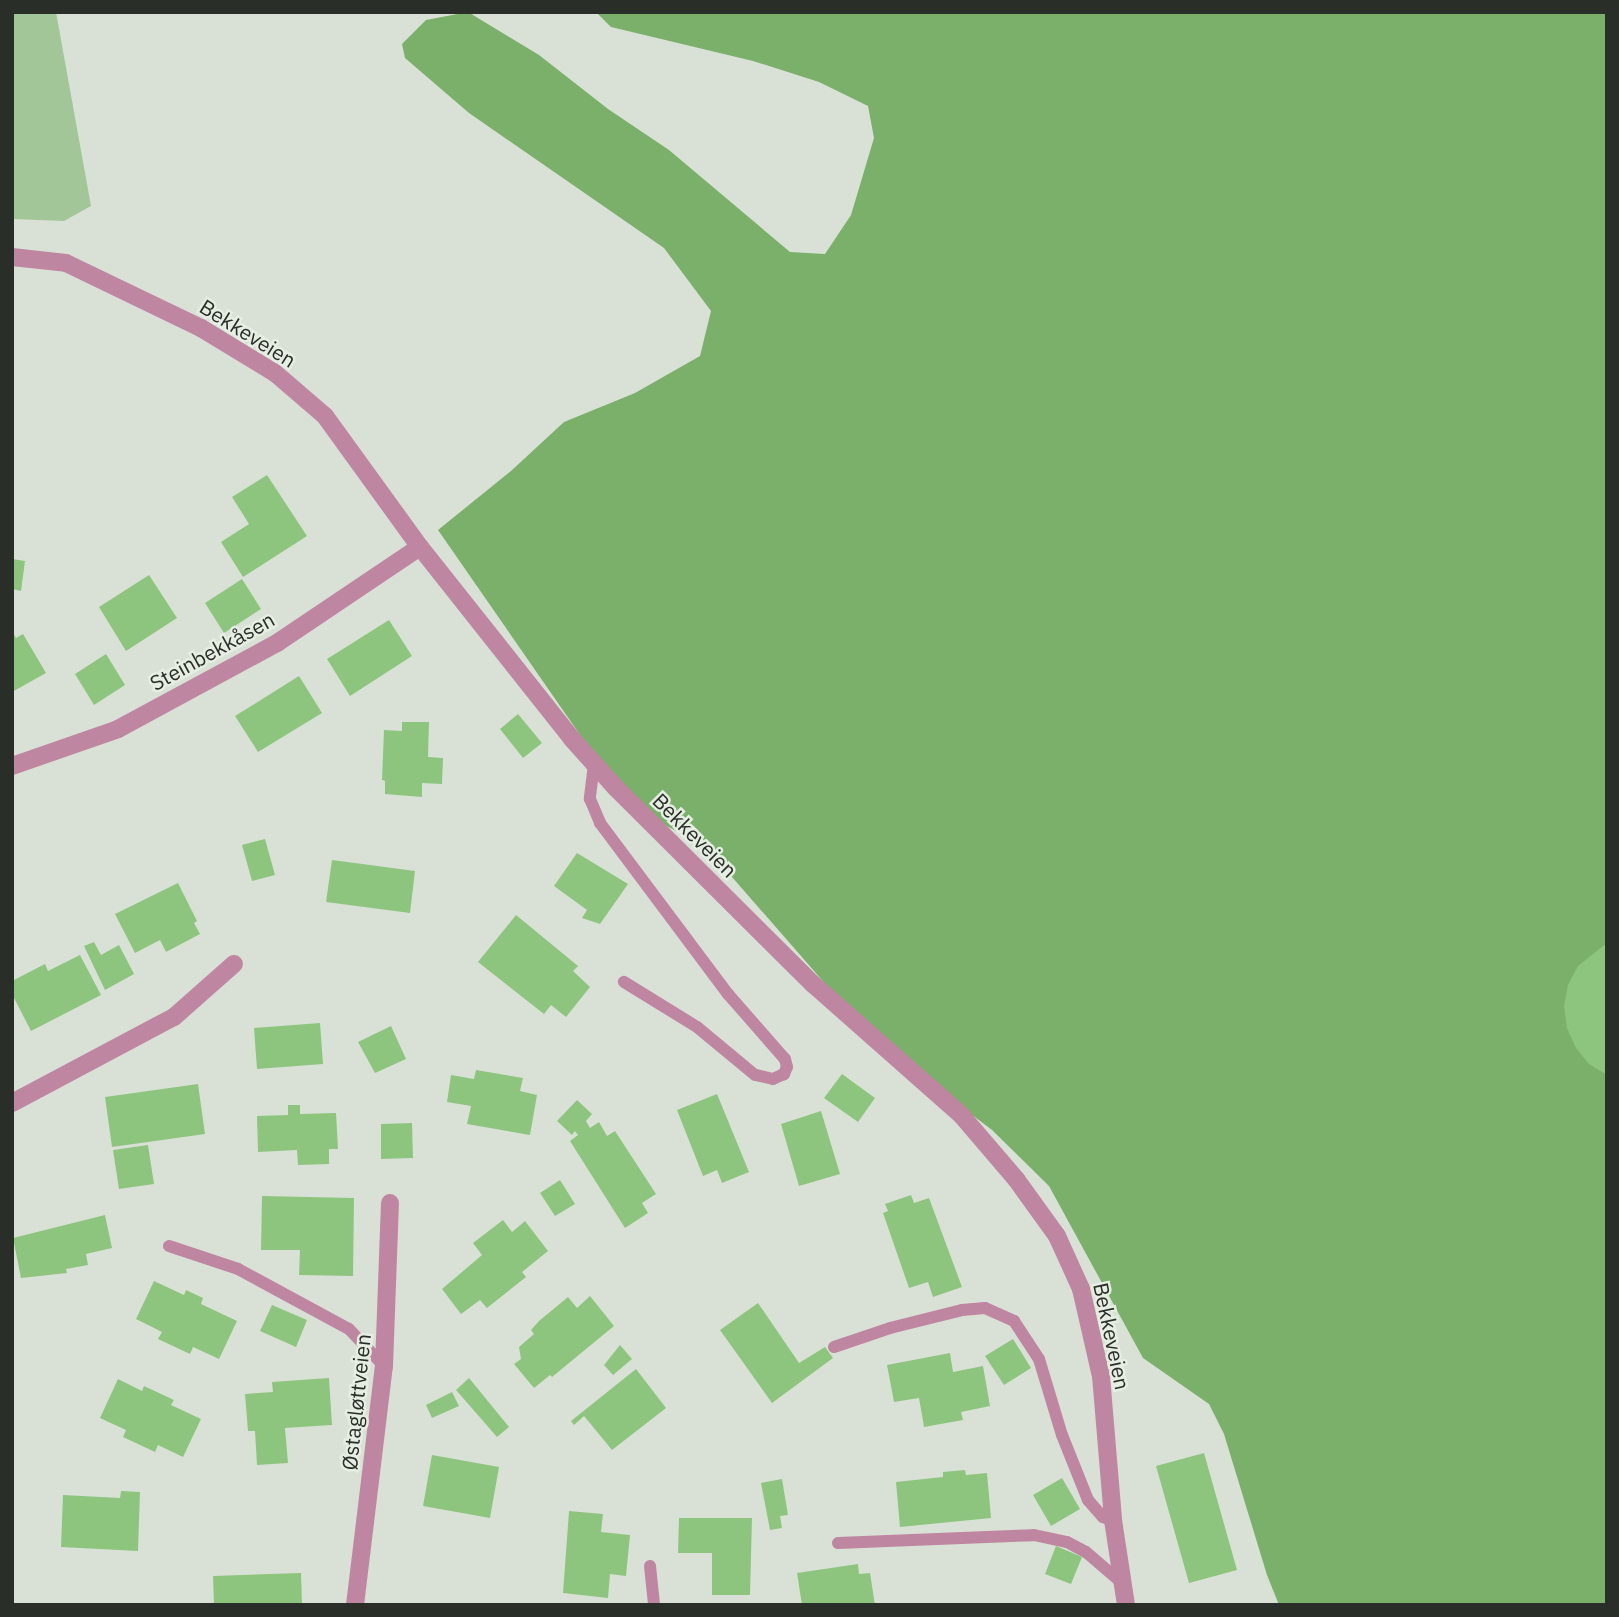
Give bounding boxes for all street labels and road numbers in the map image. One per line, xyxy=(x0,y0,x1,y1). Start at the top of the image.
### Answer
street label: Bekkeveien xyxy=(195,293,301,373)
street label: Steinbekkåsen xyxy=(145,606,279,696)
street label: Bekkeveien xyxy=(648,788,742,882)
street label: Bekkeveien xyxy=(1088,1280,1136,1392)
street label: Østagløttveien xyxy=(336,1332,376,1472)

